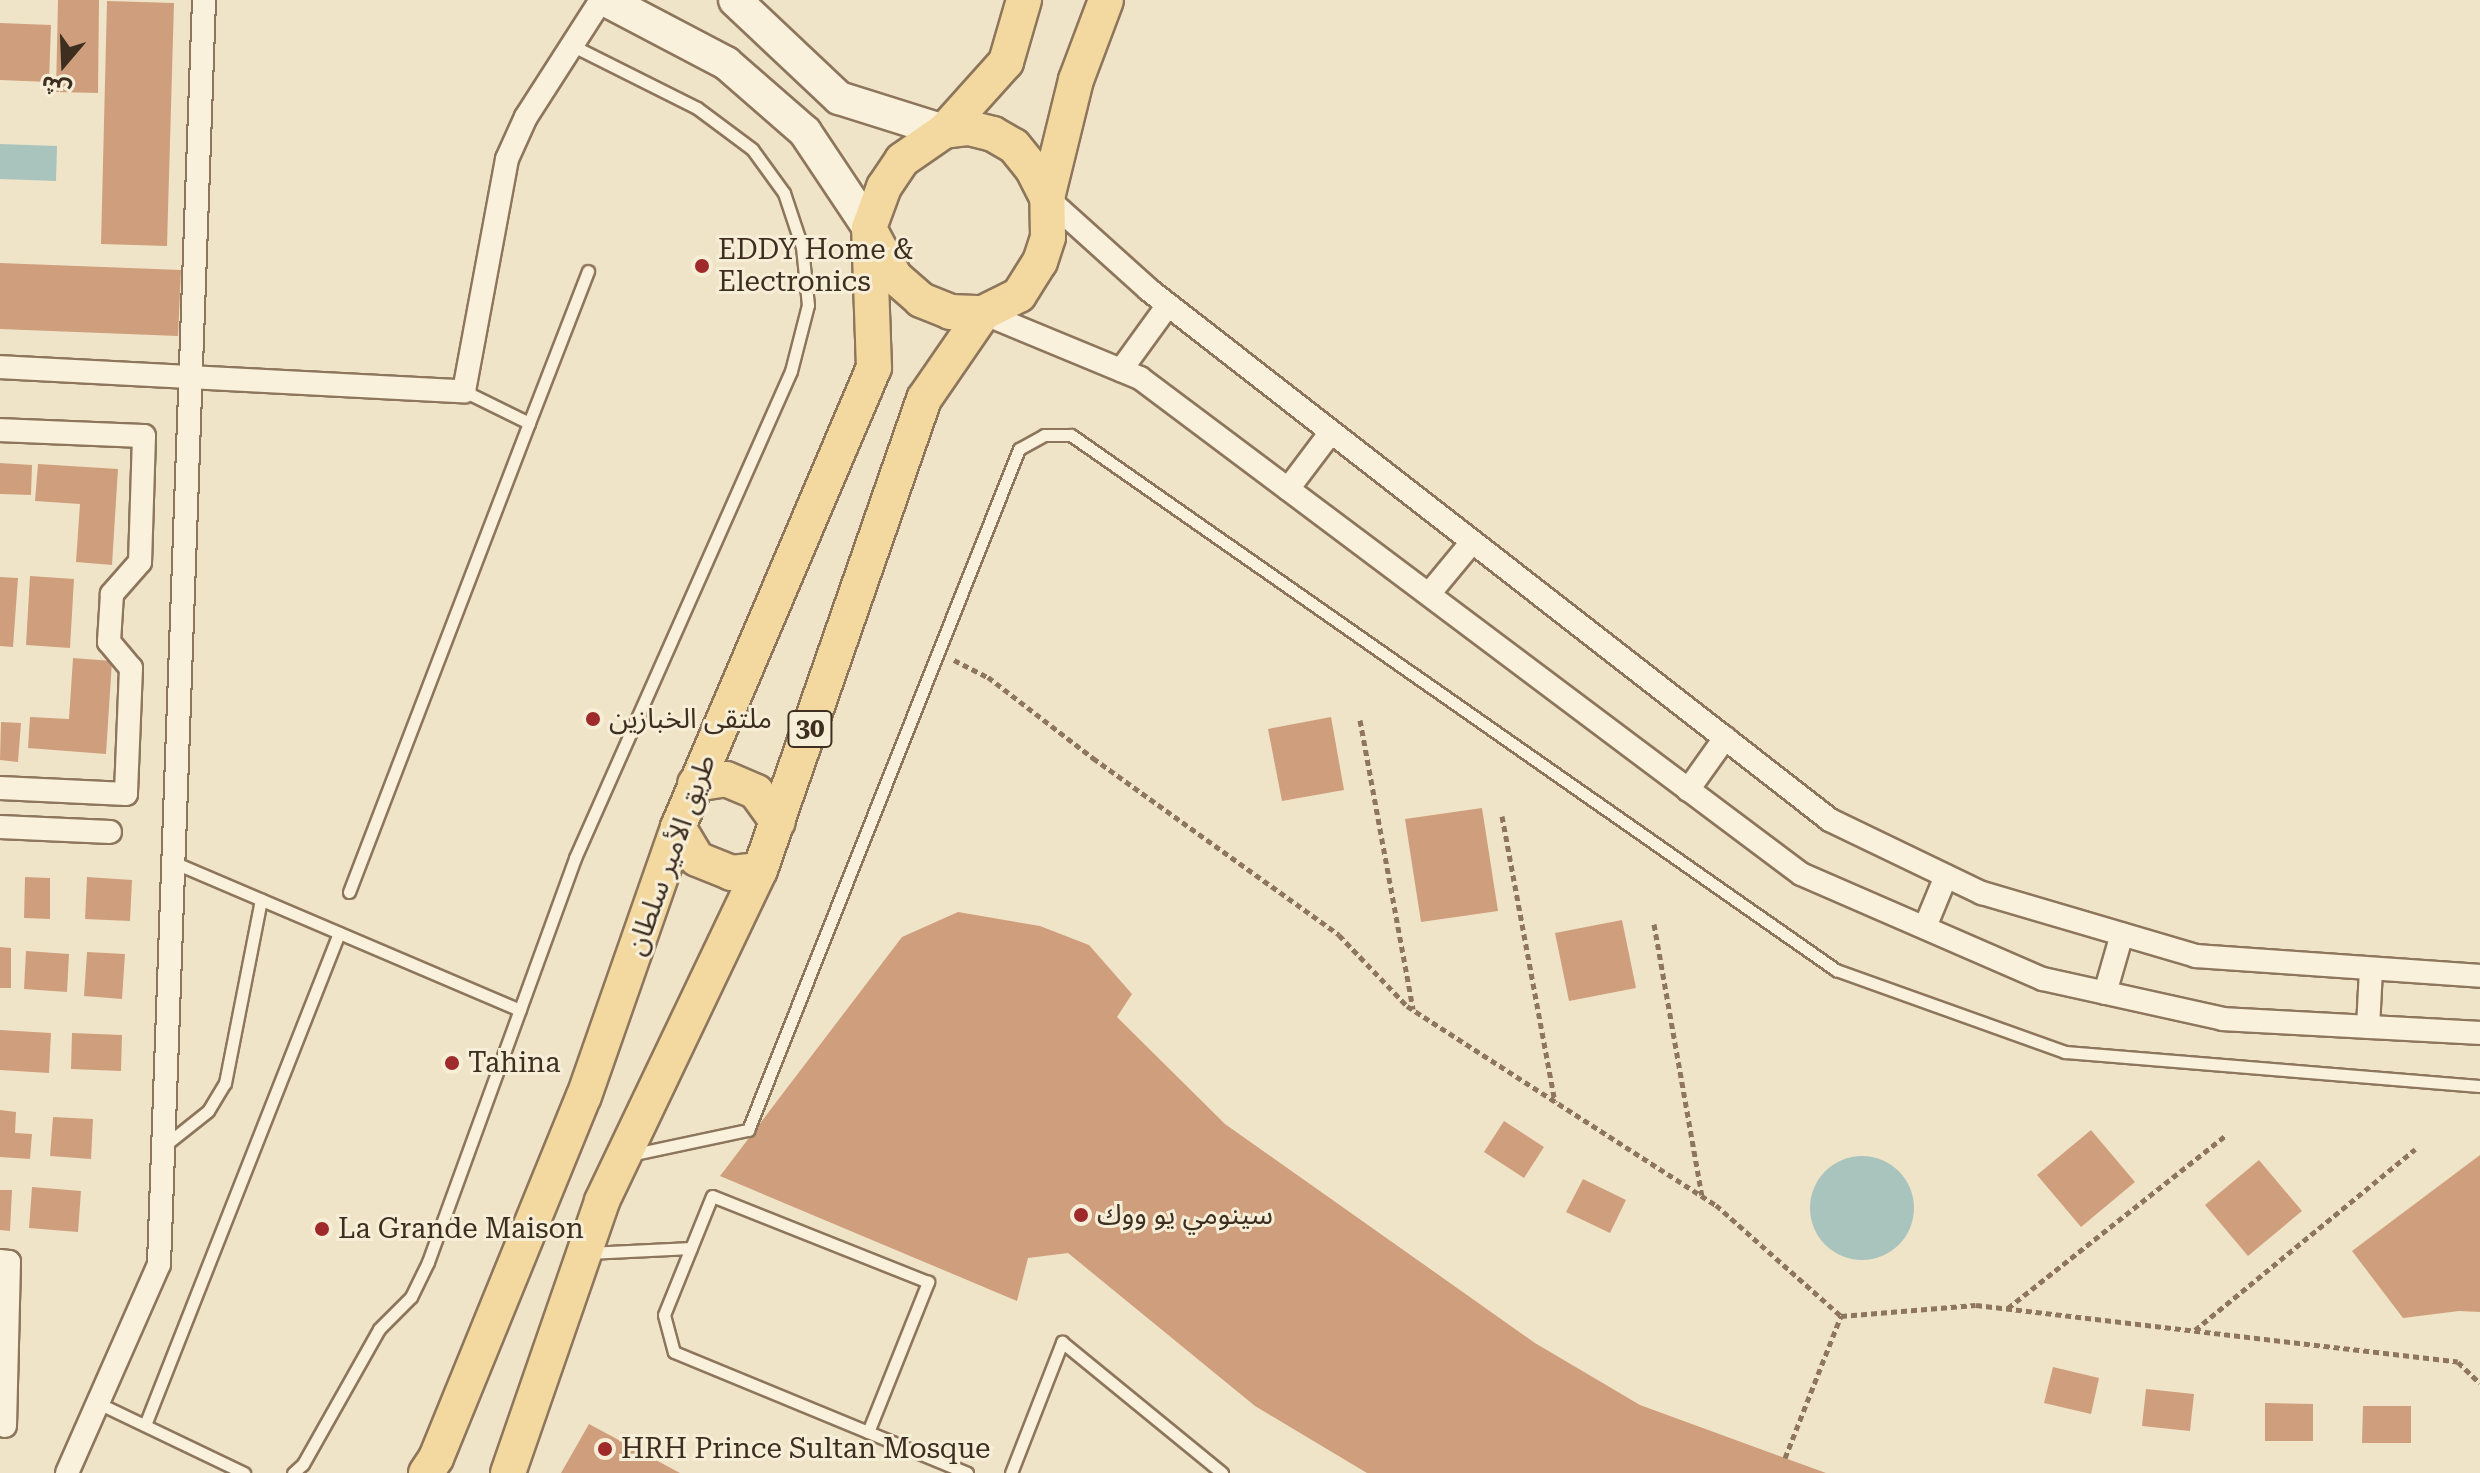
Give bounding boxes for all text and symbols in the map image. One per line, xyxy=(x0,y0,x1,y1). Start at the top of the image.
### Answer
north arrow xyxy=(24,24,104,104)
text: ش xyxy=(38,70,74,104)
place label: EDDY Home & Electronics xyxy=(718,233,913,299)
marker: EDDY Home & Electronics xyxy=(693,257,711,275)
place label: ملتقى الخبازين xyxy=(609,702,772,736)
road number: 30 xyxy=(786,707,834,751)
marker: ملتقى الخبازين xyxy=(584,710,602,728)
street label: طريق الأمير سلطان xyxy=(619,750,723,960)
place label: Tahina xyxy=(468,1046,560,1080)
marker: Tahina xyxy=(443,1054,461,1072)
place label: سينومي يو ووك xyxy=(1097,1198,1273,1232)
marker: سينومي يو ووك xyxy=(1072,1206,1090,1224)
place label: La Grande Maison xyxy=(338,1212,584,1246)
marker: La Grande Maison xyxy=(313,1220,331,1238)
place label: HRH Prince Sultan Mosque xyxy=(621,1432,990,1466)
marker: HRH Prince Sultan Mosque xyxy=(596,1440,614,1458)

